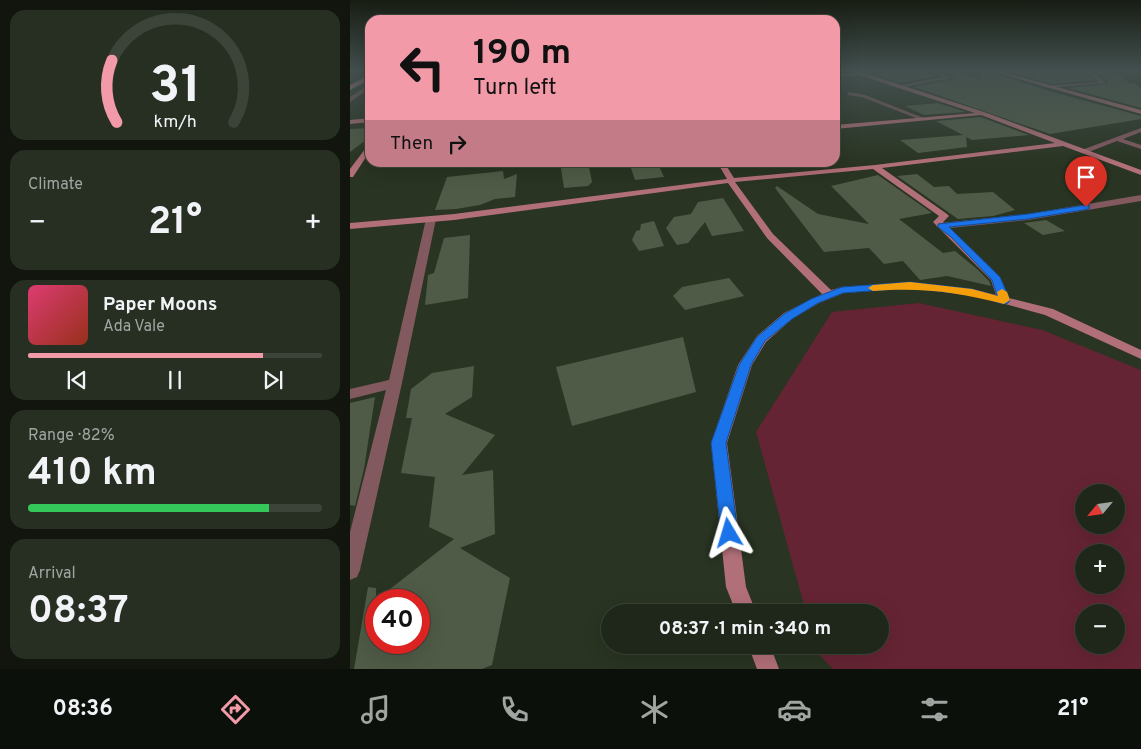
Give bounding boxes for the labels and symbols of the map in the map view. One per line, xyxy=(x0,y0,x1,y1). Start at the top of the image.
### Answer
pin xyxy=(1065,156,1107,207)
north arrow xyxy=(1075,484,1125,534)
position arrow xyxy=(702,506,754,558)
speed limit sign: 40 xyxy=(365,589,430,654)

